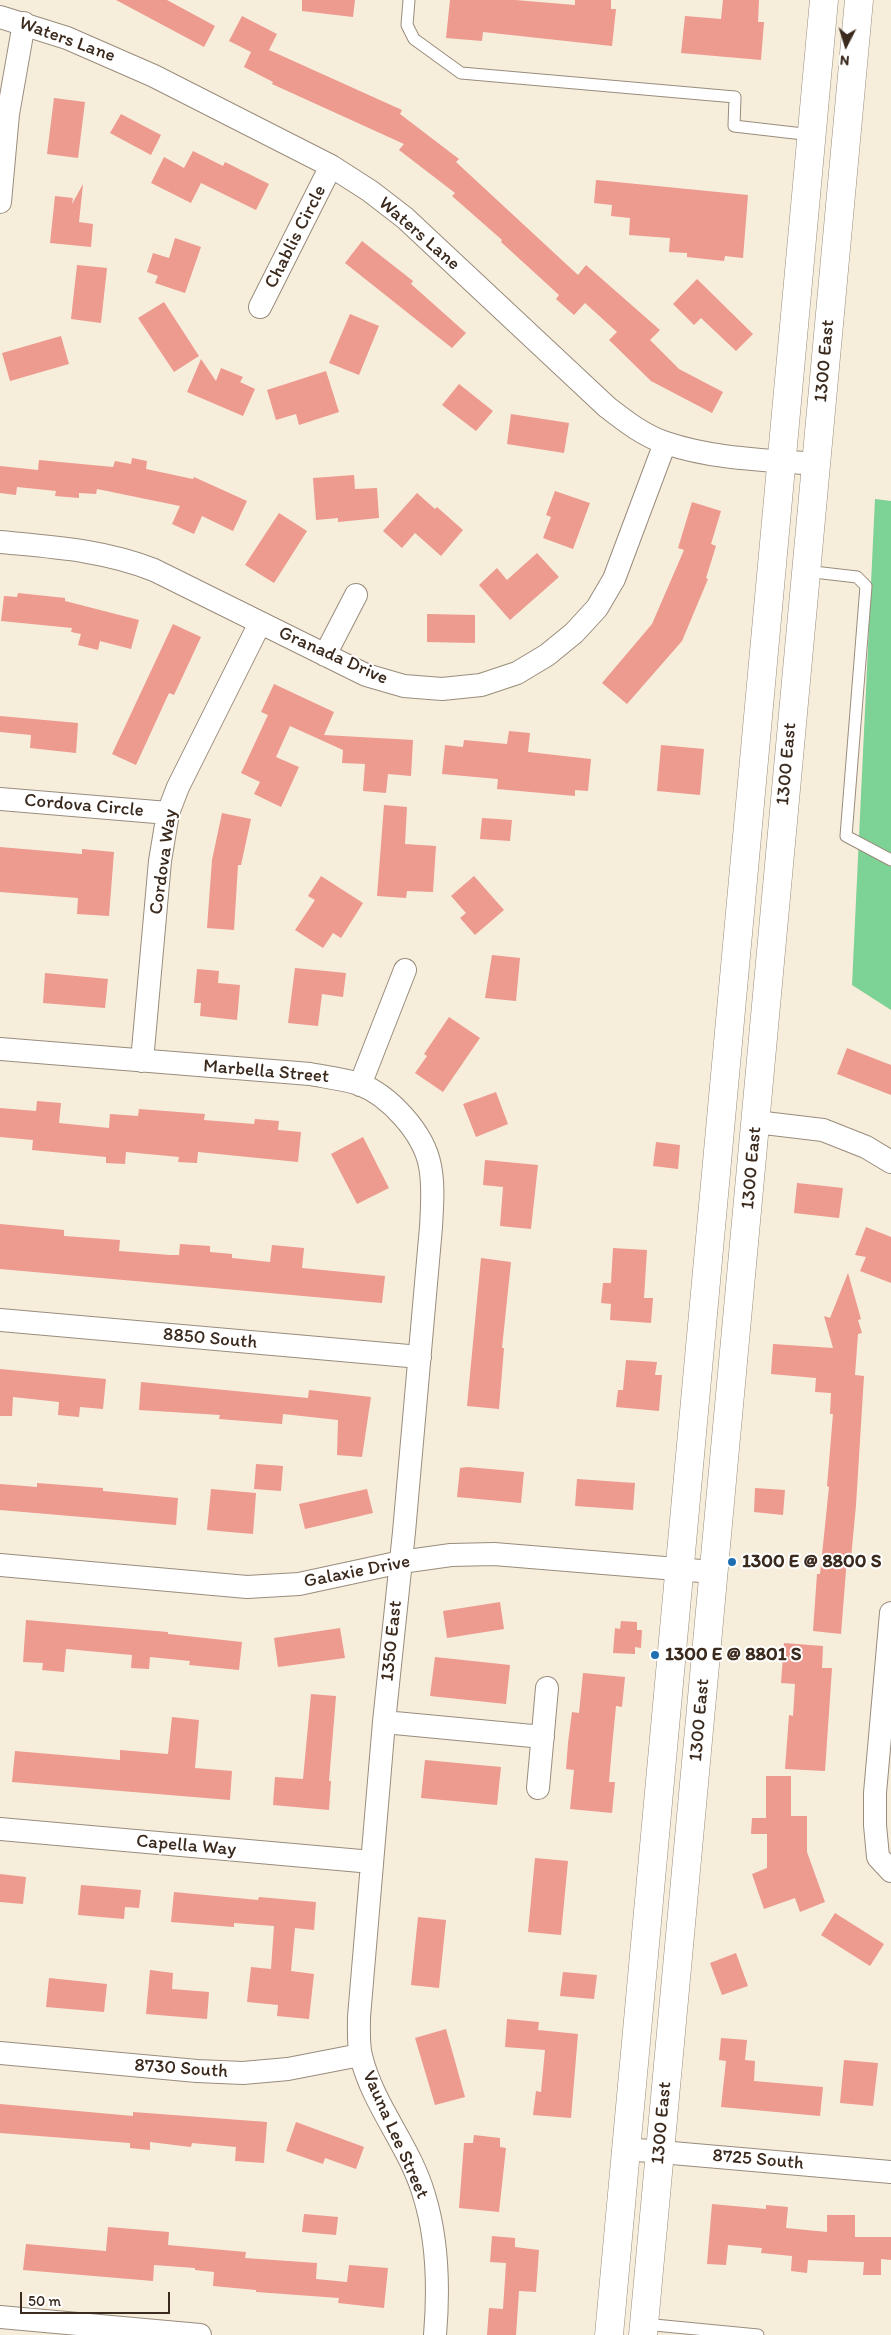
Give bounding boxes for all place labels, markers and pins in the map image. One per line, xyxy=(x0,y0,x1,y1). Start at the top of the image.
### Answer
place label: 1300 E @ 8800 S xyxy=(742,1551,881,1573)
marker: 1300 E @ 8800 S xyxy=(726,1556,738,1568)
place label: 1300 E @ 8801 S xyxy=(665,1644,801,1666)
marker: 1300 E @ 8801 S xyxy=(649,1649,661,1661)

